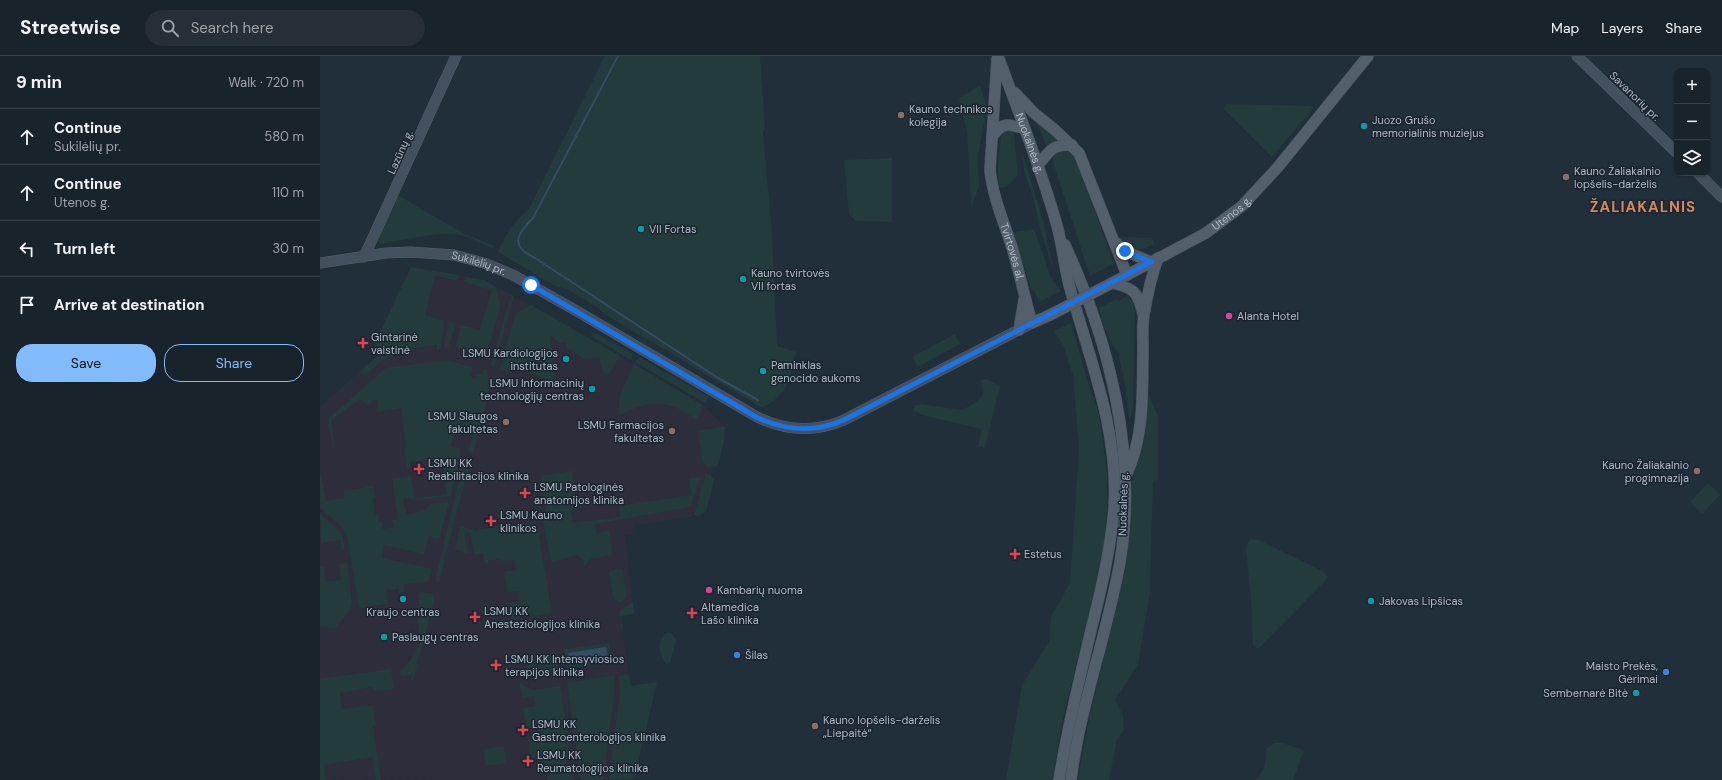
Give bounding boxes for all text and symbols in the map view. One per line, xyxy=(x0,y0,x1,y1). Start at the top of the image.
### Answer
search box xyxy=(145,10,425,46)
text: Streetwise xyxy=(20,15,121,40)
icon: search xyxy=(159,17,181,39)
text: Search here xyxy=(191,18,273,38)
text: Map xyxy=(1551,19,1579,37)
text: Layers xyxy=(1601,19,1643,37)
text: Share xyxy=(1665,19,1702,37)
street label: Savanorių pr. xyxy=(1607,68,1663,124)
map controls xyxy=(1674,68,1710,176)
button: + xyxy=(1674,68,1710,104)
text: 9 min xyxy=(16,71,62,93)
text: Walk · 720 m xyxy=(228,74,304,91)
place label: Kauno technikos kolegija xyxy=(909,102,992,129)
button: − xyxy=(1674,104,1710,140)
marker: Kauno technikos kolegija xyxy=(896,110,906,120)
street label: Nuokalnės g. xyxy=(1013,111,1047,176)
place label: Juozo Grušo memorialinis muziejus xyxy=(1372,113,1484,140)
text: Continue xyxy=(54,118,122,138)
marker: Juozo Grušo memorialinis muziejus xyxy=(1359,121,1369,131)
icon: ahead xyxy=(16,126,38,148)
text: 580 m xyxy=(264,128,304,145)
street label: Lazūnų g. xyxy=(384,128,416,176)
text: Sukilėlių pr. xyxy=(54,138,121,155)
button: layers xyxy=(1674,140,1710,176)
place label: Kauno Žaliakalnio lopšelis-darželis xyxy=(1574,164,1661,191)
marker: Kauno Žaliakalnio lopšelis-darželis xyxy=(1561,172,1571,182)
text: Continue xyxy=(54,174,122,194)
icon: ahead xyxy=(16,182,38,204)
text: 110 m xyxy=(272,184,304,201)
street label: Utenos g. xyxy=(1209,193,1255,233)
text: Utenos g. xyxy=(54,194,110,211)
district label: ŽALIAKALNIS xyxy=(1590,197,1696,217)
street label: Tvirtovės al. xyxy=(997,221,1028,282)
place label: VII Fortas xyxy=(649,222,697,236)
marker: VII Fortas xyxy=(636,224,646,234)
icon: left xyxy=(16,238,38,260)
text: Turn left xyxy=(54,239,115,259)
text: 30 m xyxy=(272,240,304,257)
route end xyxy=(1116,242,1134,260)
street label: Sukilėlių pr. xyxy=(450,248,508,278)
place label: Kauno tvirtovės VII fortas xyxy=(751,266,830,293)
marker: Kauno tvirtovės VII fortas xyxy=(738,274,748,284)
route start xyxy=(522,276,540,294)
icon: arrive xyxy=(16,294,38,316)
text: Arrive at destination xyxy=(54,295,205,315)
place label: Alanta Hotel xyxy=(1237,309,1299,323)
marker: Alanta Hotel xyxy=(1224,311,1234,321)
place label: Gintarinė vaistinė xyxy=(371,330,418,357)
marker: Gintarinė vaistinė xyxy=(358,338,368,348)
button: Save xyxy=(16,344,156,382)
button: Share xyxy=(164,344,304,382)
place label: LSMU Kardiologijos institutas xyxy=(462,346,558,373)
marker: LSMU Kardiologijos institutas xyxy=(561,354,571,364)
place label: Paminklas genocido aukoms xyxy=(771,358,861,385)
marker: Paminklas genocido aukoms xyxy=(758,366,768,376)
place label: LSMU Informacinių technologijų centras xyxy=(480,376,584,403)
marker: LSMU Informacinių technologijų centras xyxy=(587,384,597,394)
place label: LSMU Slaugos fakultetas xyxy=(428,409,498,436)
marker: LSMU Slaugos fakultetas xyxy=(501,417,511,427)
place label: LSMU Farmacijos fakultetas xyxy=(578,418,664,445)
marker: LSMU Farmacijos fakultetas xyxy=(667,426,677,436)
place label: LSMU KK Reabilitacijos klinika xyxy=(428,456,529,483)
place label: Kauno Žaliakalnio progimnazija xyxy=(1602,458,1689,485)
marker: LSMU KK Reabilitacijos klinika xyxy=(413,463,425,475)
marker: Kauno Žaliakalnio progimnazija xyxy=(1692,466,1702,476)
street label: Nuokalnės g. xyxy=(1115,472,1131,536)
place label: LSMU Patologinės anatomijos klinika xyxy=(534,480,624,507)
marker: LSMU Patologinės anatomijos klinika xyxy=(519,487,531,499)
place label: LSMU Kauno klinikos xyxy=(500,508,563,535)
marker: LSMU Kauno klinikos xyxy=(485,515,497,527)
place label: Estetus xyxy=(1024,547,1062,561)
marker: Estetus xyxy=(1009,548,1021,560)
place label: Kambarių nuoma xyxy=(717,583,803,597)
marker: Kambarių nuoma xyxy=(704,585,714,595)
marker: Kraujo centras xyxy=(398,594,408,604)
place label: Jakovas Lipšicas xyxy=(1379,594,1463,608)
marker: Jakovas Lipšicas xyxy=(1366,596,1376,606)
place label: Altamedica Lašo klinika xyxy=(701,600,759,627)
place label: LSMU KK Anesteziologijos klinika xyxy=(484,604,600,631)
place label: Kraujo centras xyxy=(366,605,440,619)
marker: Altamedica Lašo klinika xyxy=(686,607,698,619)
marker: LSMU KK Anesteziologijos klinika xyxy=(469,611,481,623)
place label: Paslaugų centras xyxy=(392,630,478,644)
marker: Paslaugų centras xyxy=(379,632,389,642)
place label: Šilas xyxy=(745,648,768,662)
marker: Šilas xyxy=(732,650,742,660)
place label: LSMU KK Intensyviosios terapijos klinika xyxy=(505,652,624,679)
marker: LSMU KK Intensyviosios terapijos klinika xyxy=(490,659,502,671)
place label: Maisto Prekės, Gėrimai xyxy=(1586,659,1658,686)
marker: Maisto Prekės, Gėrimai xyxy=(1661,667,1671,677)
place label: Sembernarė Bitė xyxy=(1543,686,1628,700)
marker: Sembernarė Bitė xyxy=(1631,688,1641,698)
place label: Kauno lopšelis-darželis „Liepaitė“ xyxy=(823,713,940,740)
place label: LSMU KK Gastroenterologijos klinika xyxy=(532,717,666,744)
marker: Kauno lopšelis-darželis „Liepaitė“ xyxy=(810,721,820,731)
marker: LSMU KK Gastroenterologijos klinika xyxy=(517,724,529,736)
place label: LSMU KK Reumatologijos klinika xyxy=(537,748,648,775)
marker: LSMU KK Reumatologijos klinika xyxy=(522,755,534,767)

